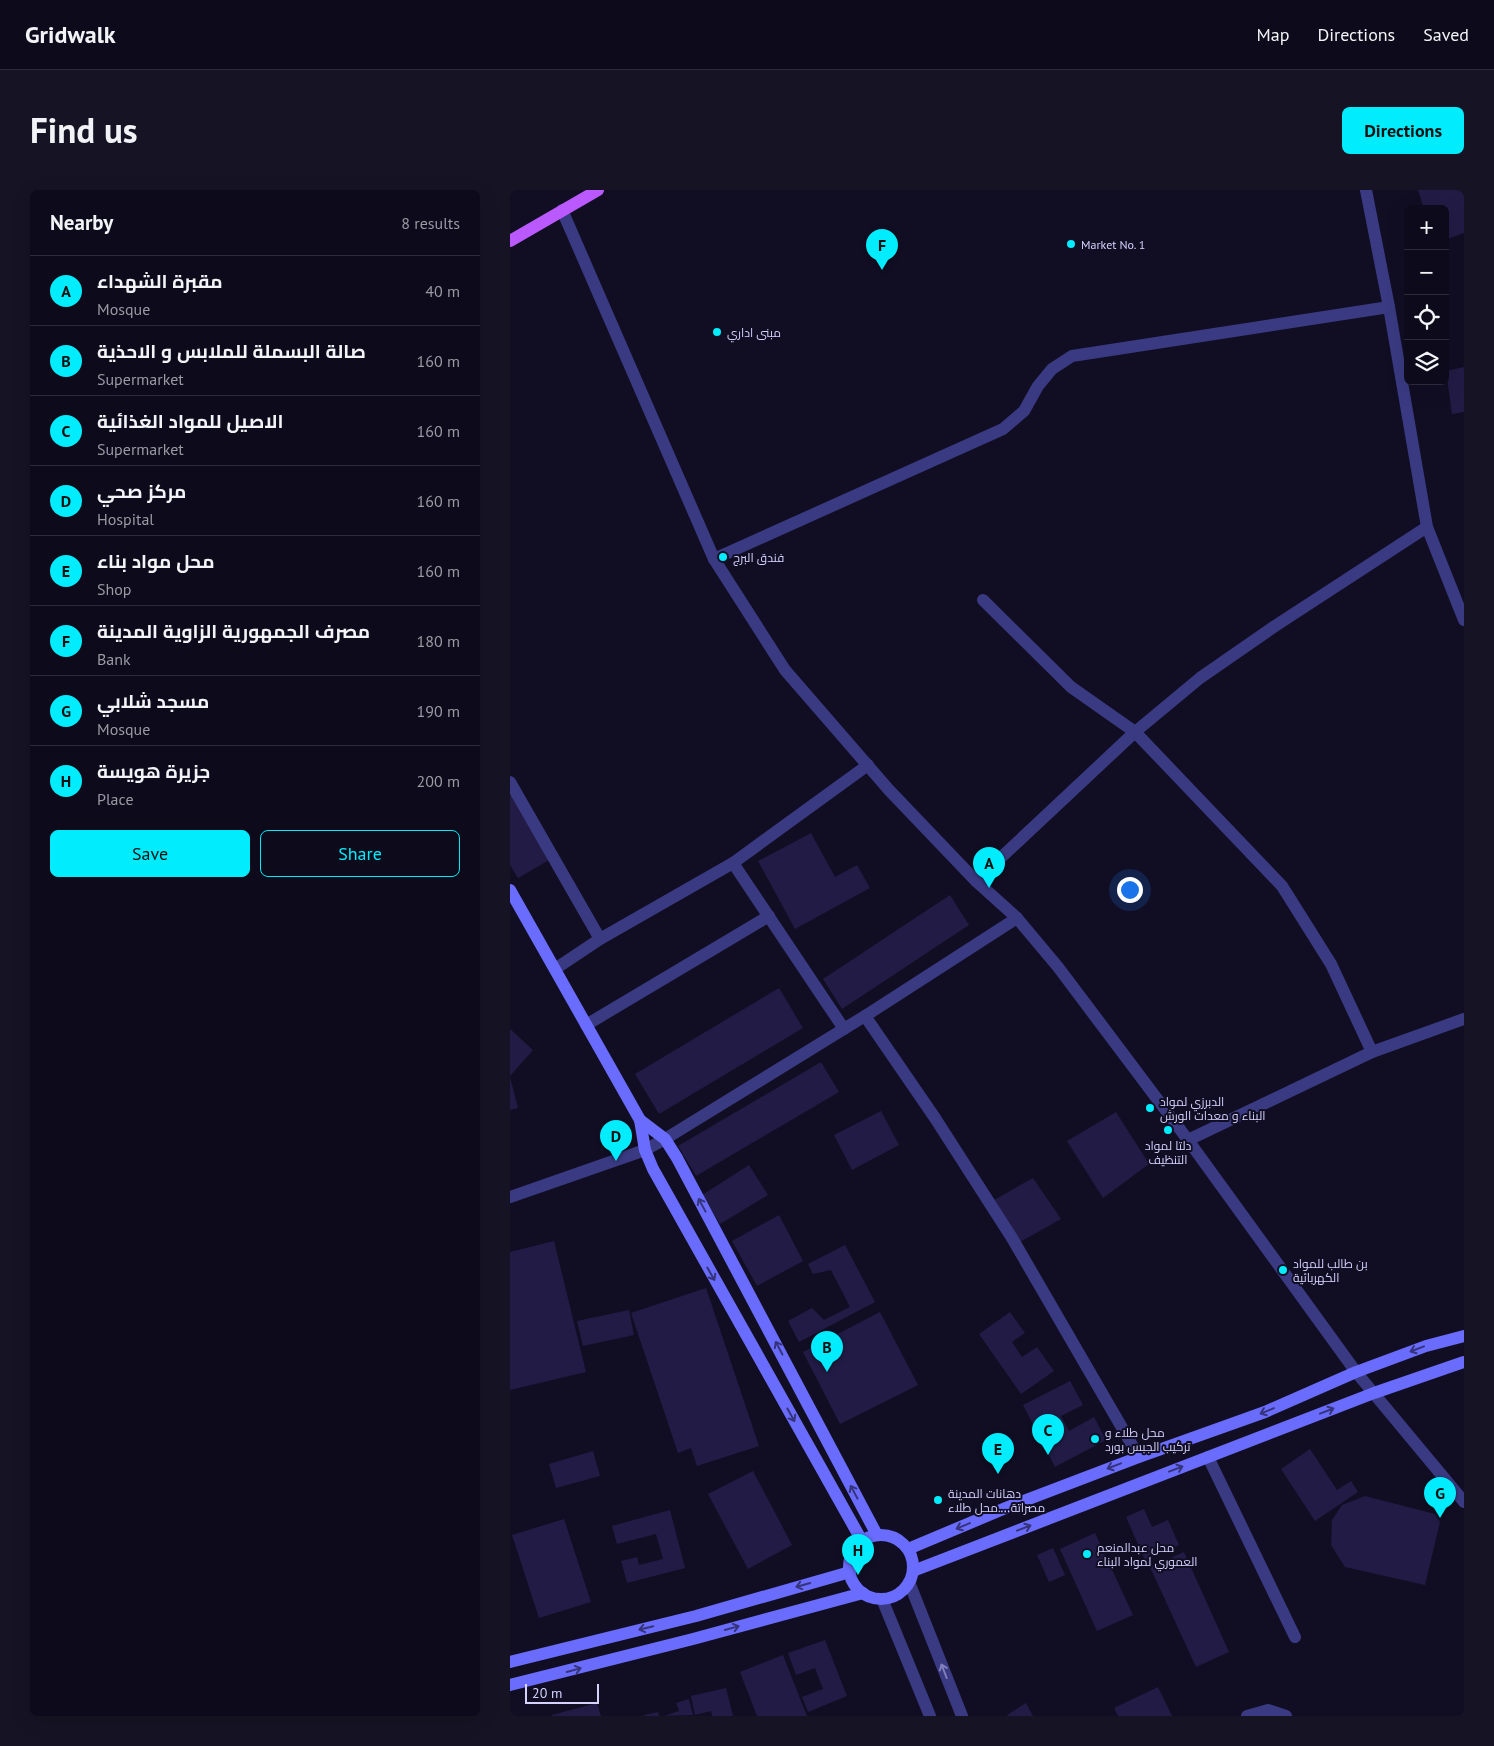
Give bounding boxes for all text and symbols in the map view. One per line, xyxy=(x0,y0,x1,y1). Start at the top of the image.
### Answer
text: Gridwalk xyxy=(25,19,115,50)
text: Map xyxy=(1257,23,1289,46)
text: Directions xyxy=(1317,23,1395,46)
text: Saved xyxy=(1423,23,1469,46)
text: Find us xyxy=(30,107,138,153)
button: Directions xyxy=(1342,107,1464,154)
map controls xyxy=(1404,205,1449,385)
button: + xyxy=(1404,205,1449,250)
text: Nearby xyxy=(50,209,113,236)
text: 8 results xyxy=(401,213,460,233)
pin: F xyxy=(866,229,898,270)
place label: Market No. 1 xyxy=(1081,237,1145,252)
marker: Market No. 1 xyxy=(1065,238,1077,250)
button: − xyxy=(1404,250,1449,295)
text: مقبرة الشهداء xyxy=(97,269,223,293)
text: A xyxy=(61,281,71,301)
text: 40 m xyxy=(425,281,460,301)
button: locate xyxy=(1404,295,1449,340)
text: Mosque xyxy=(97,299,150,319)
place label: مبنى اداري xyxy=(727,325,781,343)
marker: مبنى اداري xyxy=(711,326,723,338)
text: صالة البسملة للملابس و الاحذية xyxy=(97,339,366,363)
button: layers xyxy=(1404,340,1449,385)
text: B xyxy=(61,351,71,371)
text: 160 m xyxy=(417,351,460,371)
text: Supermarket xyxy=(97,369,184,389)
text: الاصيل للمواد الغذائية xyxy=(97,409,283,433)
text: C xyxy=(62,421,70,441)
text: 160 m xyxy=(417,421,460,441)
text: Supermarket xyxy=(97,439,184,459)
text: مركز صحي xyxy=(97,479,186,503)
text: D xyxy=(61,491,71,511)
text: 160 m xyxy=(417,491,460,511)
text: Hospital xyxy=(97,509,154,529)
text: محل مواد بناء xyxy=(97,549,215,573)
place label: فندق البرج xyxy=(733,550,784,566)
marker: فندق البرج xyxy=(717,551,729,563)
text: E xyxy=(62,561,70,581)
text: 160 m xyxy=(417,561,460,581)
text: Shop xyxy=(97,579,131,599)
text: مصرف الجمهورية الزاوية المدينة xyxy=(97,619,370,643)
text: F xyxy=(62,631,70,651)
text: 180 m xyxy=(417,631,460,651)
text: Bank xyxy=(97,649,131,669)
text: مسجد شلابي xyxy=(97,689,209,713)
text: G xyxy=(61,701,71,721)
text: 190 m xyxy=(417,701,460,721)
text: Mosque xyxy=(97,719,150,739)
text: جزيرة هويسة xyxy=(97,759,210,783)
text: H xyxy=(61,771,71,791)
text: 200 m xyxy=(417,771,460,791)
text: Place xyxy=(97,789,134,809)
button: Save xyxy=(50,830,250,877)
button: Share xyxy=(260,830,460,877)
pin: A xyxy=(973,847,1005,888)
your location xyxy=(1117,877,1143,903)
place label: الدبرزي لمواد البناء و معدات الورش xyxy=(1160,1094,1265,1123)
marker: الدبرزي لمواد البناء و معدات الورش xyxy=(1144,1102,1156,1114)
pin: D xyxy=(600,1120,632,1161)
marker: دلتا لمواد التنظيف xyxy=(1162,1124,1174,1136)
place label: دلتا لمواد التنظيف xyxy=(1145,1138,1192,1167)
one-way arrow xyxy=(697,1198,706,1213)
place label: بن طالب للمواد الكهربائية xyxy=(1293,1256,1368,1285)
marker: بن طالب للمواد الكهربائية xyxy=(1277,1264,1289,1276)
one-way arrow xyxy=(707,1266,717,1280)
pin: B xyxy=(811,1331,843,1372)
one-way arrow xyxy=(773,1341,783,1356)
one-way arrow xyxy=(1410,1345,1425,1354)
one-way arrow xyxy=(1320,1405,1335,1414)
one-way arrow xyxy=(1260,1406,1275,1416)
one-way arrow xyxy=(787,1407,796,1422)
pin: C xyxy=(1032,1414,1064,1455)
place label: محل طلاء و تركيب الجبس بورد xyxy=(1105,1425,1191,1454)
pin: E xyxy=(982,1433,1014,1474)
marker: محل طلاء و تركيب الجبس بورد xyxy=(1089,1433,1101,1445)
one-way arrow xyxy=(1107,1462,1122,1471)
one-way arrow xyxy=(1168,1464,1183,1474)
pin: G xyxy=(1424,1477,1456,1518)
one-way arrow xyxy=(849,1485,858,1500)
place label: دهانات المدينة مصراتة....محل طلاء xyxy=(948,1486,1045,1515)
marker: دهانات المدينة مصراتة....محل طلاء xyxy=(932,1494,944,1506)
one-way arrow xyxy=(956,1522,971,1531)
one-way arrow xyxy=(1016,1523,1031,1532)
pin: H xyxy=(842,1534,874,1575)
place label: محل عبدالمنعم العموري لمواد البناء xyxy=(1097,1540,1198,1572)
marker: محل عبدالمنعم العموري لمواد البناء xyxy=(1081,1548,1093,1560)
one-way arrow xyxy=(795,1581,811,1591)
one-way arrow xyxy=(723,1623,739,1633)
one-way arrow xyxy=(639,1624,655,1633)
one-way arrow xyxy=(939,1663,948,1678)
one-way arrow xyxy=(566,1664,582,1674)
scale bar xyxy=(525,1681,599,1704)
text: 20 m xyxy=(532,1684,562,1702)

